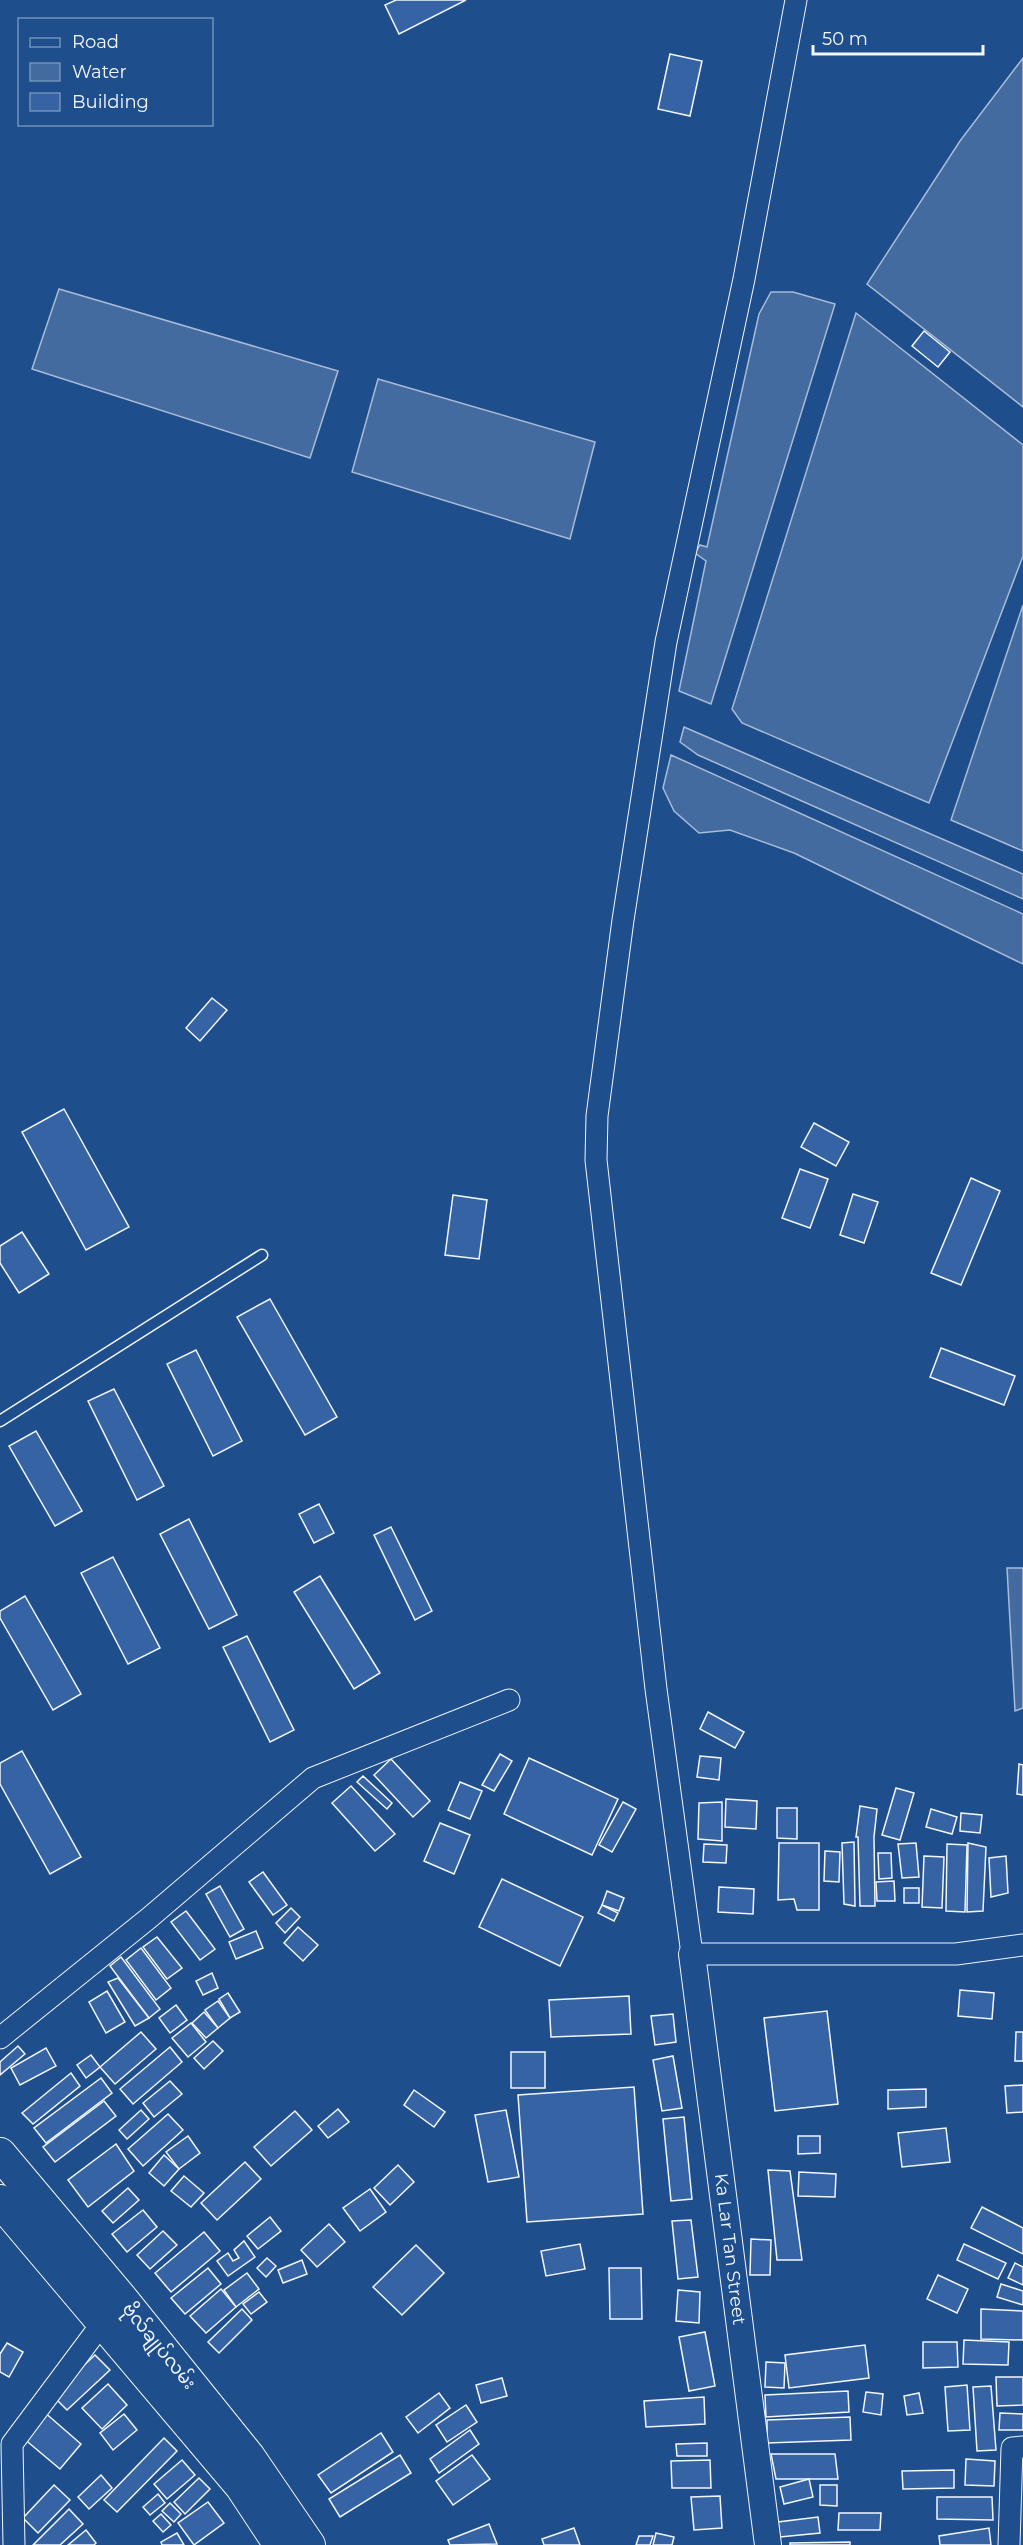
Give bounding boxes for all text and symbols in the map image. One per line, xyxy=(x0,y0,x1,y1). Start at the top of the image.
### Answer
legend xyxy=(18,18,213,126)
scale bar xyxy=(813,18,982,56)
text: 50 m xyxy=(822,28,868,50)
text: Road xyxy=(72,31,119,53)
text: Water xyxy=(72,61,127,83)
text: Building xyxy=(72,91,149,113)
street label: Ka Lar Tan Street xyxy=(710,2172,750,2326)
street label: ဗိုလ်ချုပ်လမ်း xyxy=(114,2296,203,2396)

